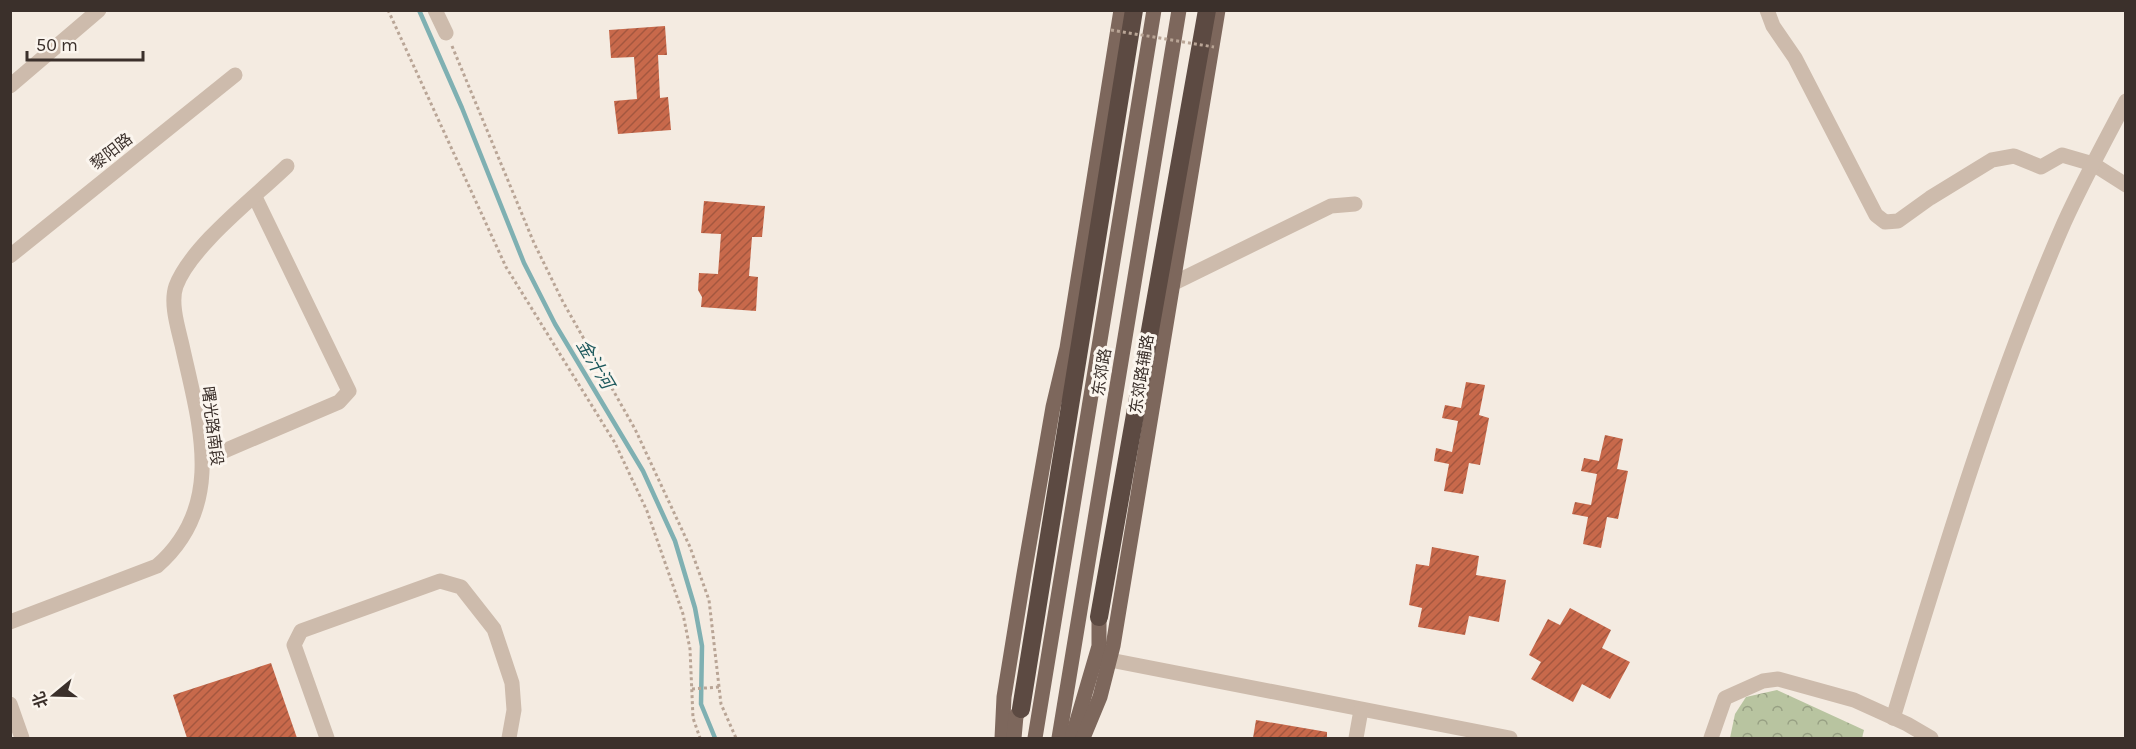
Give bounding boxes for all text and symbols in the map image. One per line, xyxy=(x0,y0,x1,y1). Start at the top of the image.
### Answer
scale bar xyxy=(27,24,142,62)
text: 50 m xyxy=(36,34,78,56)
street label: 黎阳路 xyxy=(87,129,136,174)
street label: 东郊路辅路 xyxy=(1126,333,1157,415)
water label: 金汁河 xyxy=(572,335,620,395)
street label: 东郊路 xyxy=(1088,347,1115,397)
street label: 曙光路南段 xyxy=(198,385,227,467)
north arrow xyxy=(24,665,84,725)
text: 北 xyxy=(29,689,52,710)

